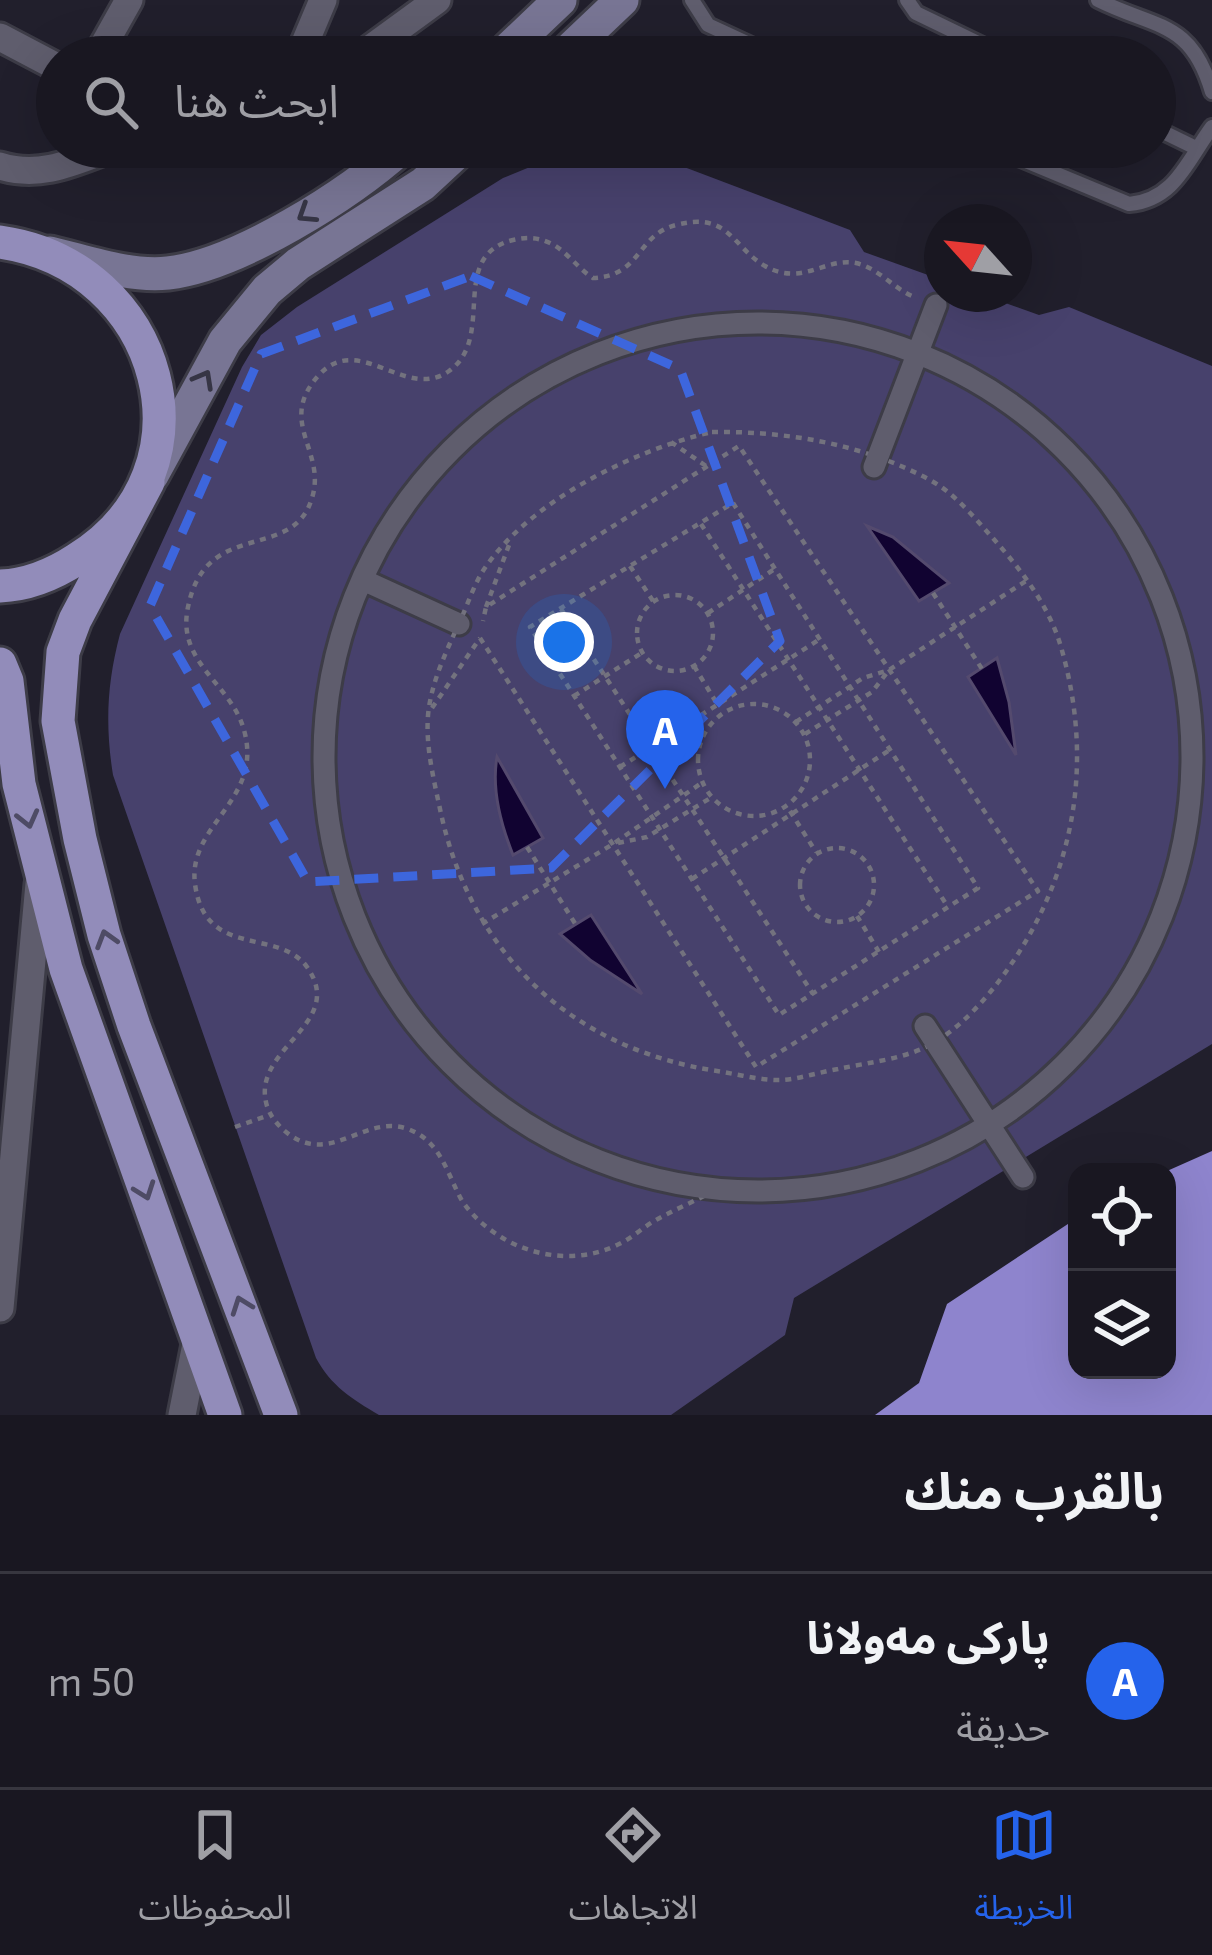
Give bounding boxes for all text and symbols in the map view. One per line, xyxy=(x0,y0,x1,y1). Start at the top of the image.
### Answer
search box xyxy=(36,36,1176,168)
icon: search xyxy=(78,69,144,135)
text: ابحث هنا xyxy=(174,72,339,126)
one-way arrow xyxy=(298,199,320,221)
north arrow xyxy=(924,204,1032,312)
one-way arrow xyxy=(190,370,213,392)
your location xyxy=(534,612,594,672)
pin: A xyxy=(626,690,704,789)
one-way arrow xyxy=(14,809,39,829)
one-way arrow xyxy=(95,929,120,950)
map controls xyxy=(1068,1163,1176,1379)
button: locate xyxy=(1068,1163,1176,1271)
one-way arrow xyxy=(131,1179,155,1200)
button: layers xyxy=(1068,1271,1176,1379)
one-way arrow xyxy=(231,1296,256,1317)
text: بالقرب منك xyxy=(904,1458,1164,1519)
text: پارکی مەولانا xyxy=(806,1609,1050,1663)
text: 50 m xyxy=(48,1657,135,1704)
text: A xyxy=(1112,1657,1138,1704)
text: حديقة xyxy=(956,1702,1050,1749)
tab: المحفوظات xyxy=(139,1802,292,1943)
tab: الاتجاهات xyxy=(569,1802,698,1943)
tab: الخريطة xyxy=(975,1802,1073,1943)

